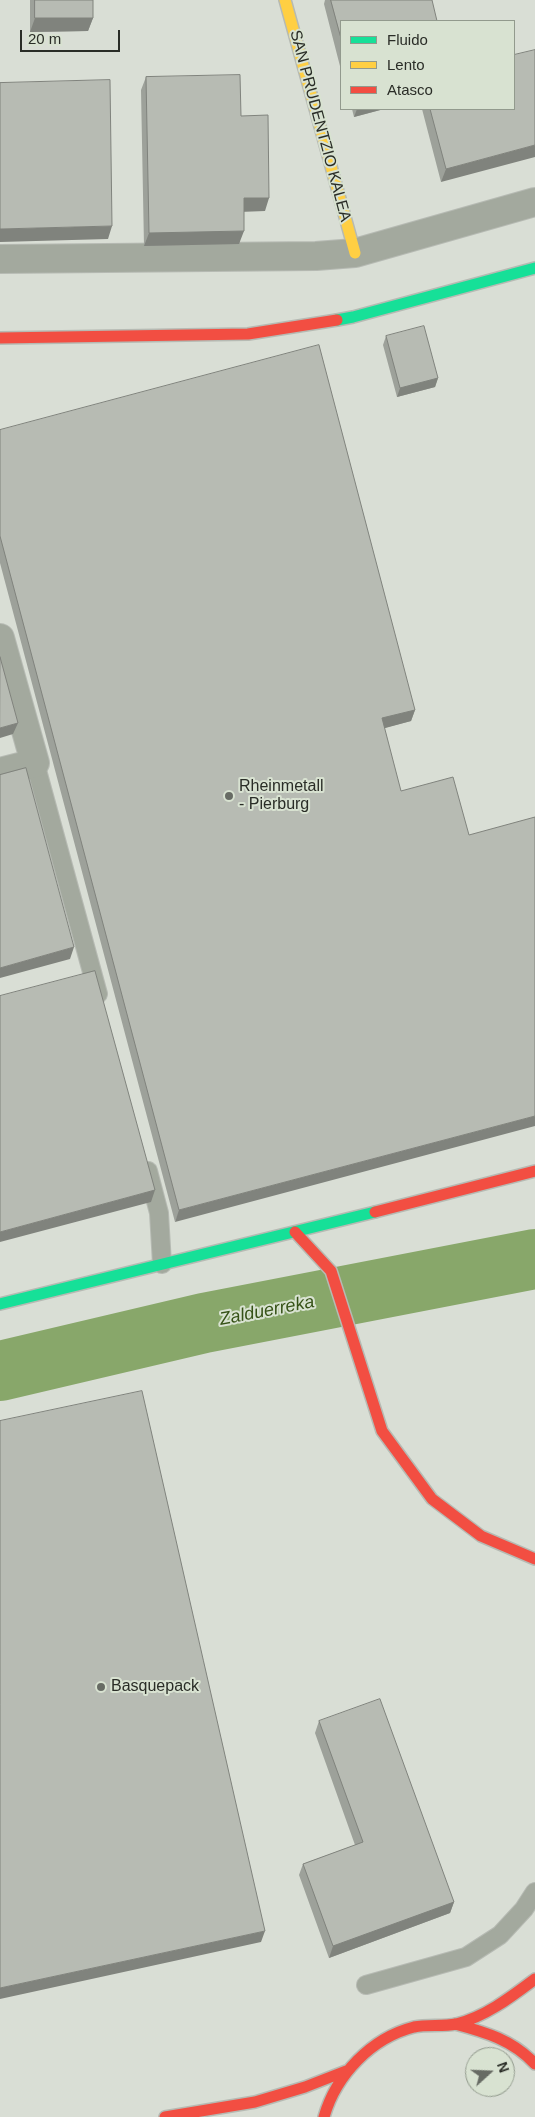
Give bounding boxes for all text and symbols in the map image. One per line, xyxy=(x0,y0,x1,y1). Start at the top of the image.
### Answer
scale bar xyxy=(22,20,122,52)
legend xyxy=(340,20,515,110)
street label: SAN PRUDENTZIO KALEA xyxy=(285,28,355,224)
text: 20 m xyxy=(28,30,61,47)
text: Fluido xyxy=(387,31,428,48)
text: Lento xyxy=(387,56,425,73)
text: Atasco xyxy=(387,81,433,98)
place label: Rheinmetall - Pierburg xyxy=(239,777,323,815)
marker: Rheinmetall - Pierburg xyxy=(223,790,235,802)
water label: Zalduerreka xyxy=(218,1291,316,1331)
place label: Basquepack xyxy=(111,1677,199,1697)
marker: Basquepack xyxy=(95,1681,107,1693)
north arrow xyxy=(465,2047,515,2097)
text: N xyxy=(494,2060,512,2075)

